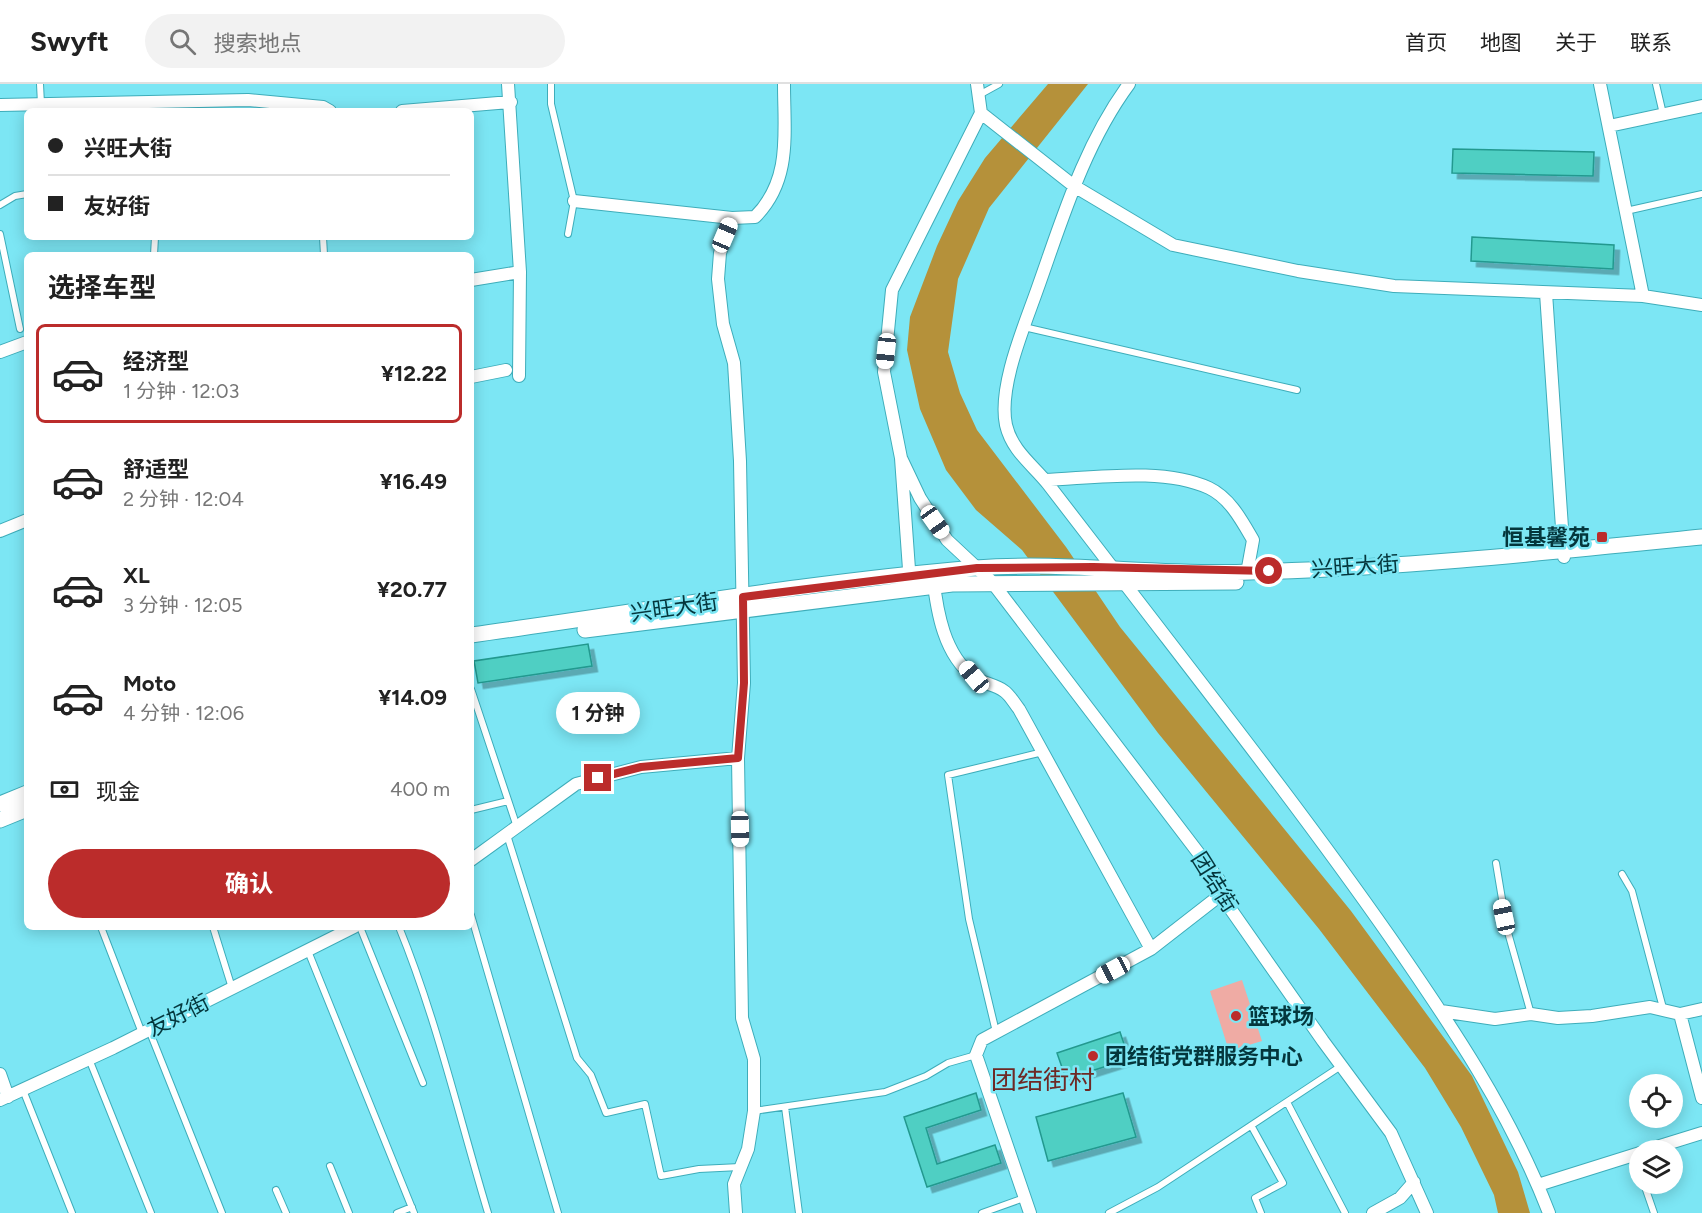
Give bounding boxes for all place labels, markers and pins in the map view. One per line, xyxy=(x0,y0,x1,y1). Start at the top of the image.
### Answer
place label: 恒基馨苑 xyxy=(1502,524,1590,551)
marker: 恒基馨苑 xyxy=(1595,530,1609,544)
place label: 篮球场 xyxy=(1248,1003,1314,1030)
marker: 篮球场 xyxy=(1229,1009,1243,1023)
place label: 团结街党群服务中心 xyxy=(1105,1043,1303,1070)
marker: 团结街党群服务中心 xyxy=(1086,1049,1100,1063)

